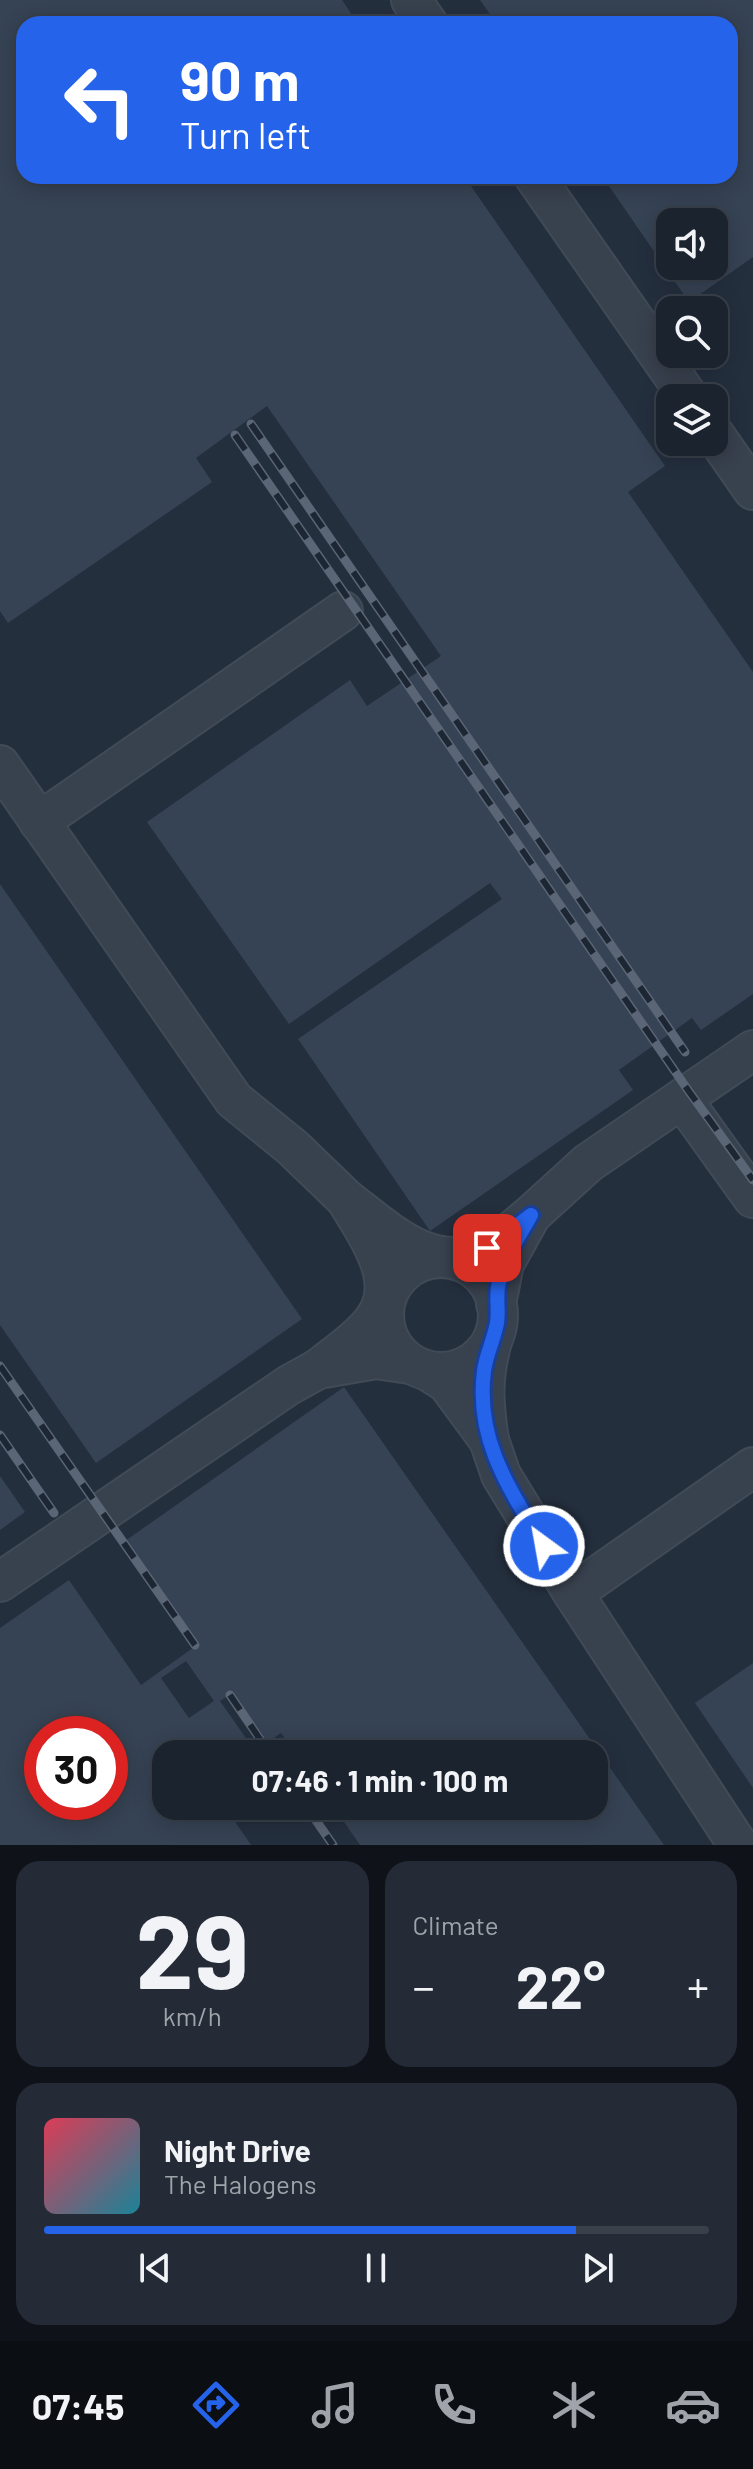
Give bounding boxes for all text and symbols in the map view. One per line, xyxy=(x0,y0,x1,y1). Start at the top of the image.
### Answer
text: 90 m xyxy=(180,45,300,112)
icon: left xyxy=(48,48,152,152)
text: Turn left xyxy=(180,113,311,156)
map controls xyxy=(656,208,728,456)
button: sound xyxy=(656,208,728,280)
button: search xyxy=(656,296,728,368)
button: layers xyxy=(656,384,728,456)
pin xyxy=(453,1214,521,1282)
icon: arrive xyxy=(465,1226,509,1270)
position arrow xyxy=(502,1504,586,1588)
speed limit sign: 30 xyxy=(24,1716,128,1820)
text: 07:46 · 1 min · 100 m xyxy=(252,1762,508,1798)
text: 29 xyxy=(136,1885,249,2010)
text: Climate xyxy=(413,1909,499,1940)
text: 22° xyxy=(516,1949,606,2021)
text: − xyxy=(413,1959,435,2012)
text: + xyxy=(687,1959,709,2012)
text: km/h xyxy=(163,2000,222,2031)
text: Night Drive xyxy=(164,2132,311,2168)
text: The Halogens xyxy=(164,2168,316,2199)
icon: previous xyxy=(133,2246,177,2290)
icon: pause xyxy=(354,2246,398,2290)
icon: next xyxy=(576,2246,620,2290)
icon: directions xyxy=(188,2377,244,2433)
icon: music xyxy=(307,2377,363,2433)
icon: phone xyxy=(426,2377,482,2433)
icon: climate xyxy=(546,2377,602,2433)
icon: car xyxy=(665,2377,721,2433)
text: 07:45 xyxy=(32,2384,124,2427)

